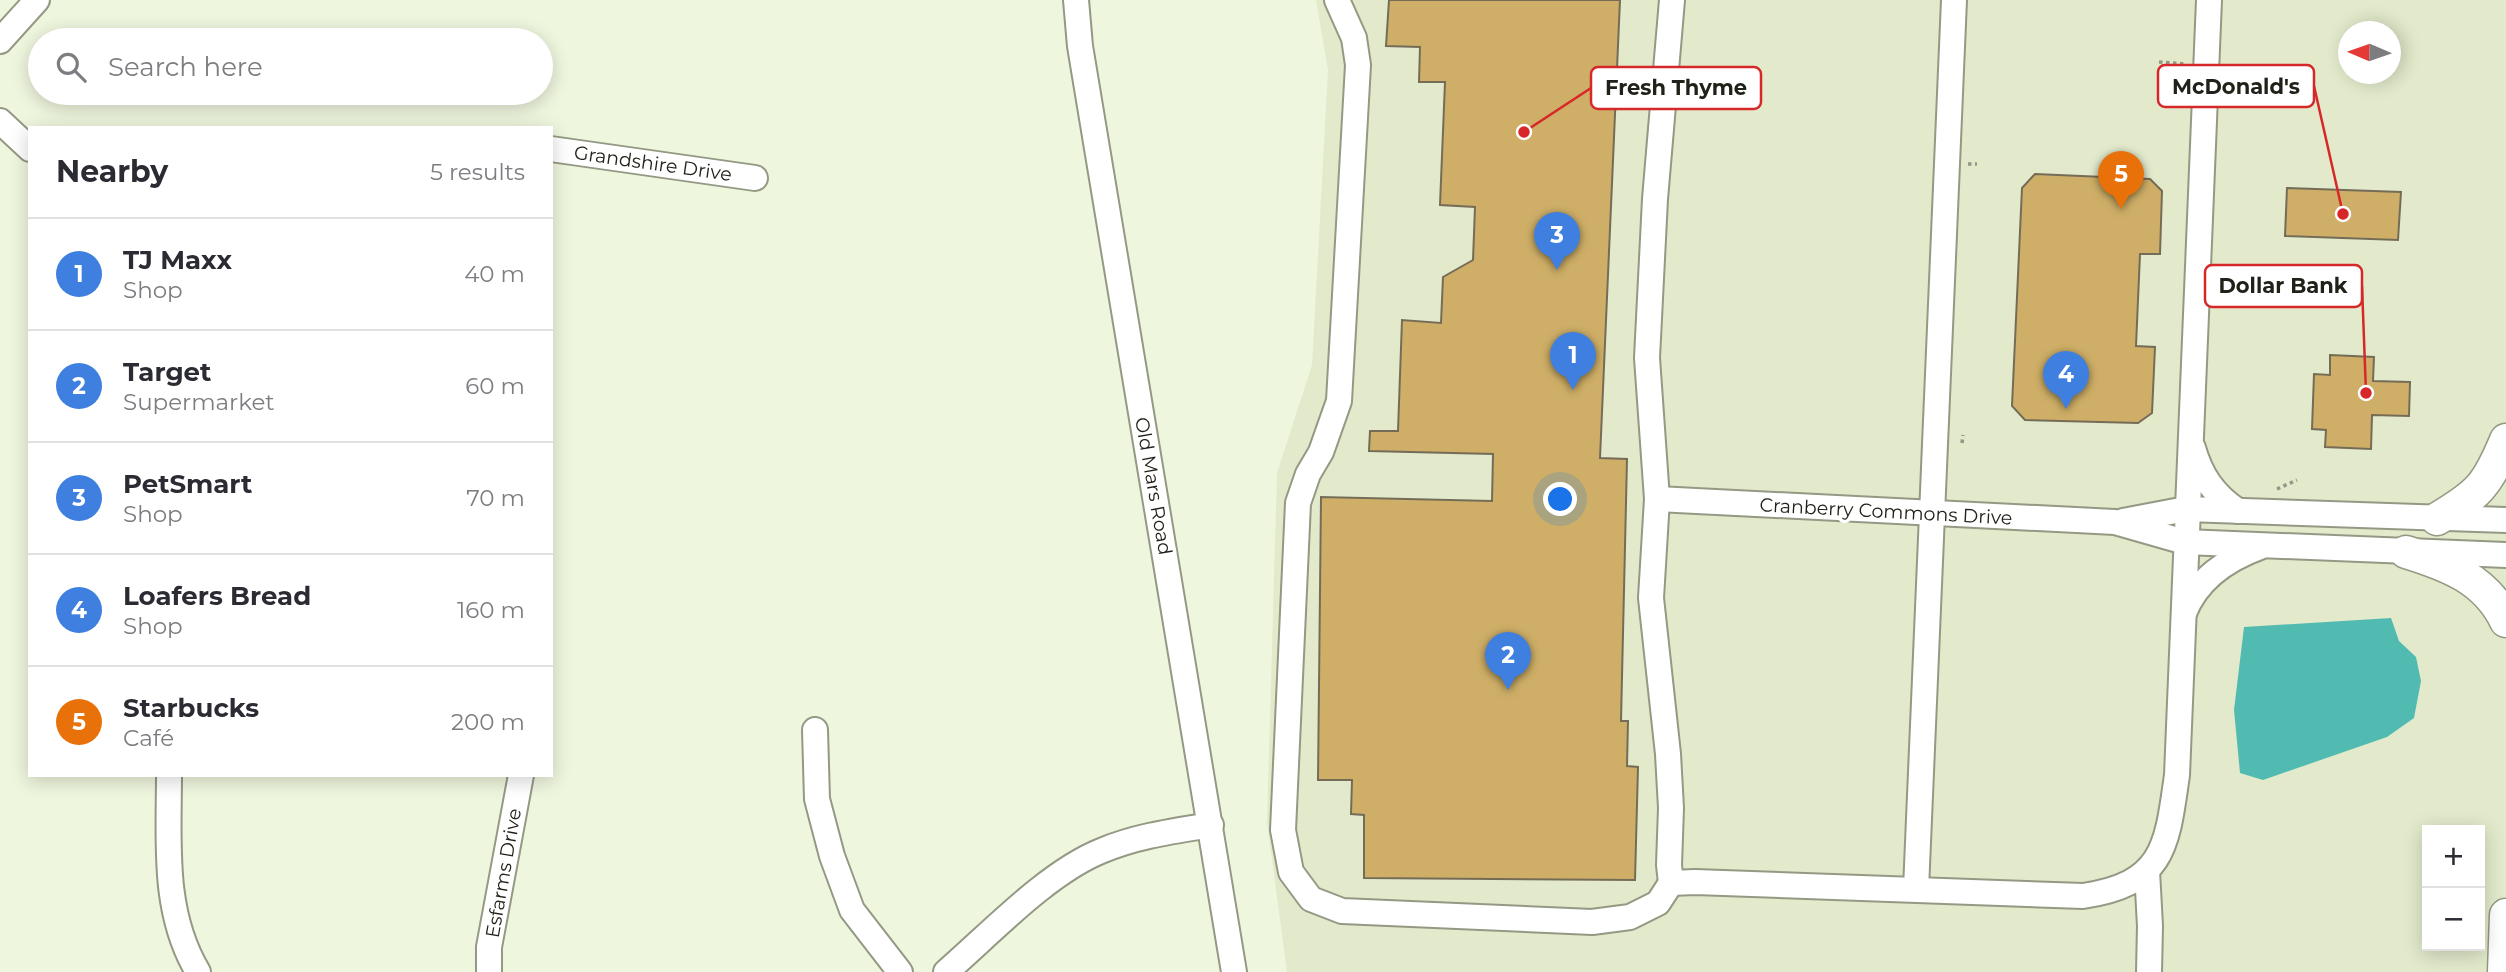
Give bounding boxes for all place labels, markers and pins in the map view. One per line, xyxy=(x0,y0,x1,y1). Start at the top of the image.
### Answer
callout: McDonald's xyxy=(2158,65,2314,107)
callout: Fresh Thyme xyxy=(1591,67,1761,109)
pin: 5 xyxy=(2098,151,2144,209)
pin: 3 xyxy=(1534,212,1580,270)
callout: Dollar Bank xyxy=(2205,265,2362,307)
pin: 1 xyxy=(1550,332,1596,390)
pin: 4 xyxy=(2043,351,2089,409)
pin: 2 xyxy=(1485,632,1531,690)

